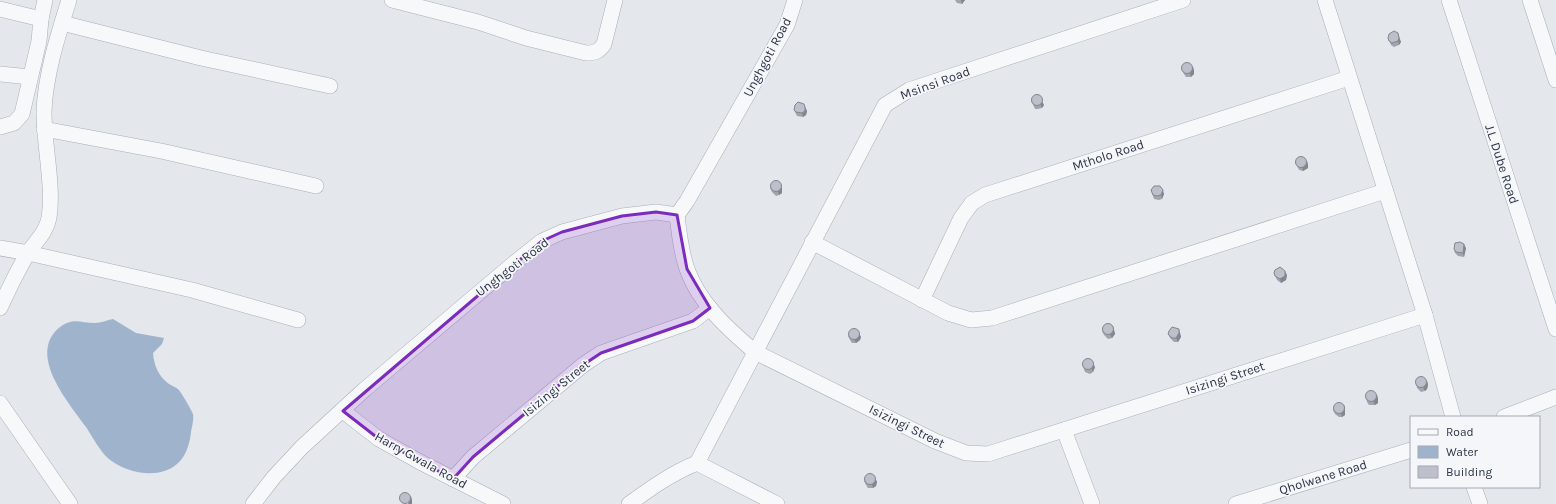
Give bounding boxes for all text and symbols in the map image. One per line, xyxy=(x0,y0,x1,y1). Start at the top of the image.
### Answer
street label: Unghgoti Road xyxy=(740,15,794,99)
street label: Msinsi Road xyxy=(898,63,972,103)
street label: J.L. Dube Road xyxy=(1482,122,1522,206)
street label: Mtholo Road xyxy=(1070,136,1146,174)
street label: Unghgoti Road xyxy=(472,235,552,299)
street label: Isizingi Street xyxy=(519,356,593,420)
street label: Isizingi Street xyxy=(1184,358,1267,398)
street label: Isizingi Street xyxy=(867,401,947,451)
legend xyxy=(1410,416,1540,488)
text: Road xyxy=(1446,425,1474,439)
street label: Harry Gwala Road xyxy=(372,428,470,492)
text: Water xyxy=(1446,445,1479,459)
street label: Qholwane Road xyxy=(1277,456,1369,498)
text: Building xyxy=(1446,465,1493,479)

